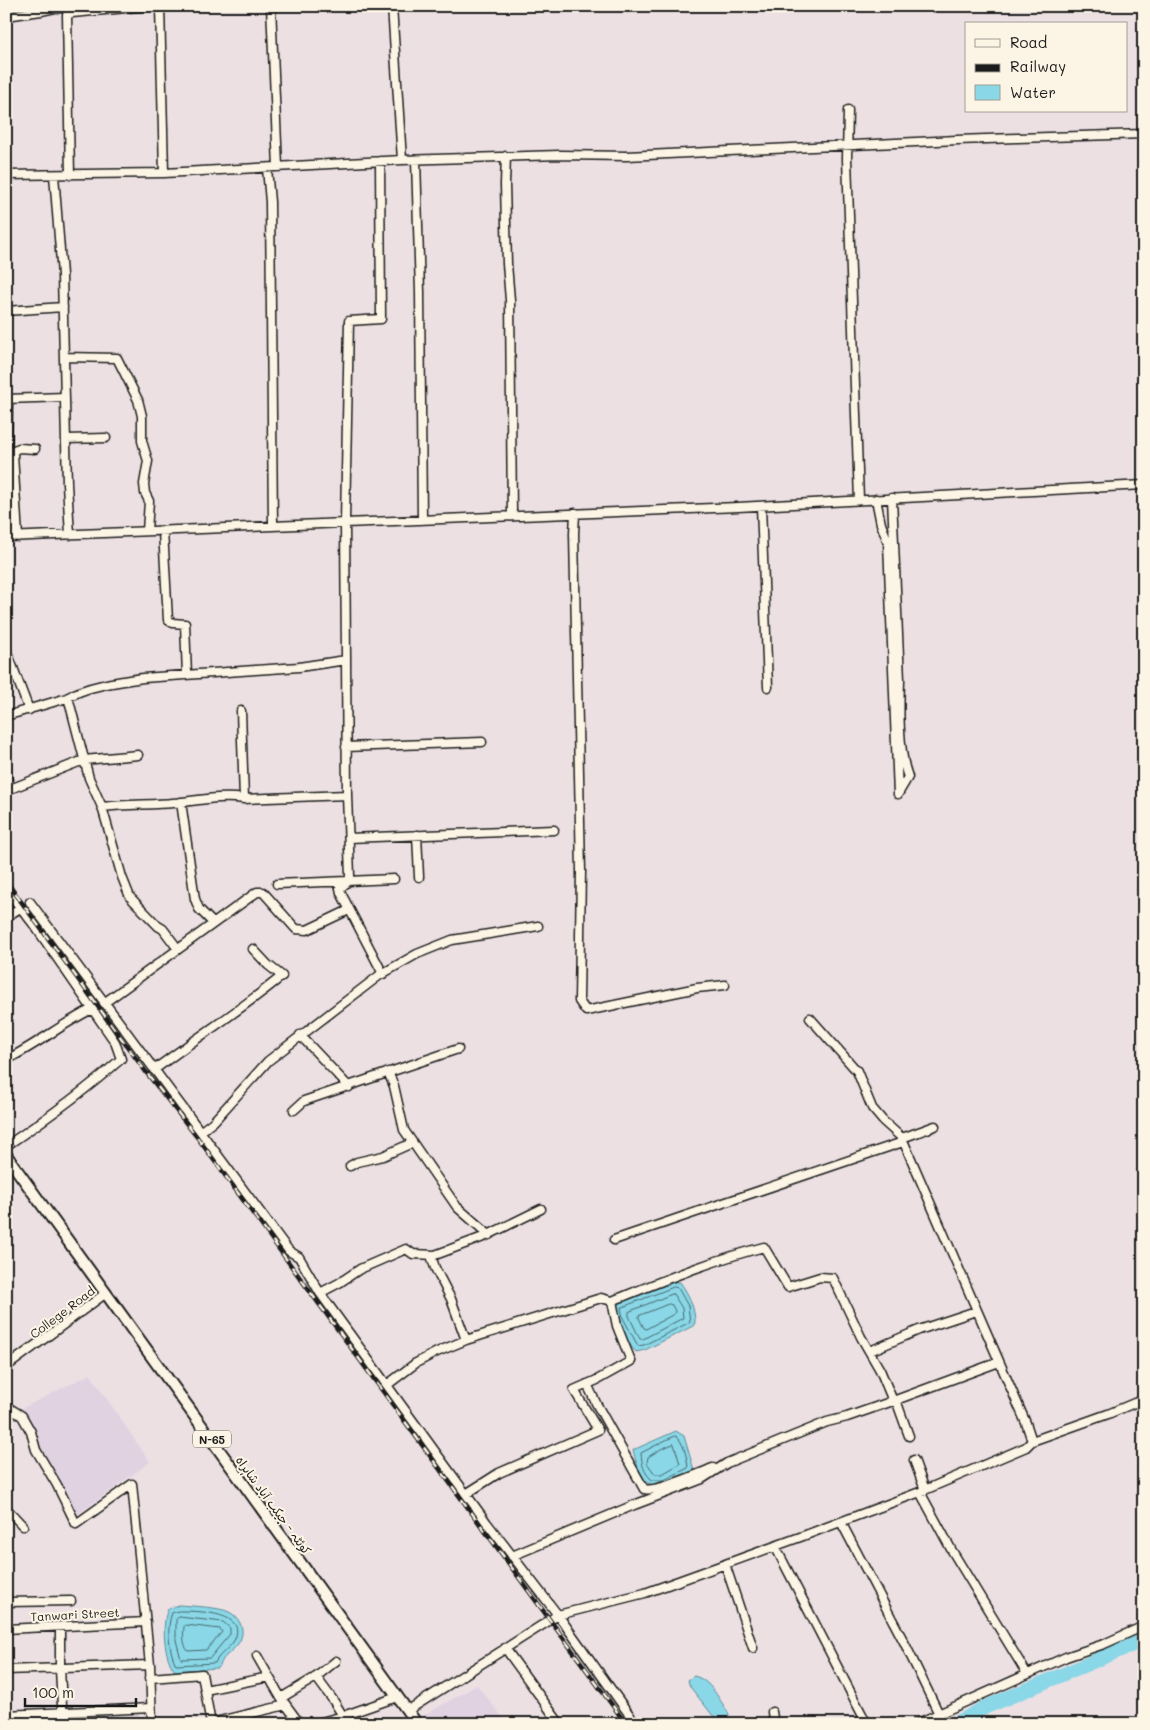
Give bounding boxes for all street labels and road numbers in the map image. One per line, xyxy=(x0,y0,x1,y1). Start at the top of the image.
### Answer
street label: College Road xyxy=(26,1282,98,1342)
road number: N-65 xyxy=(193,1430,231,1448)
street label: کوئٹہ - جیکب آباد شاہراہ xyxy=(231,1452,315,1559)
street label: Tanwari Street xyxy=(30,1604,120,1624)

